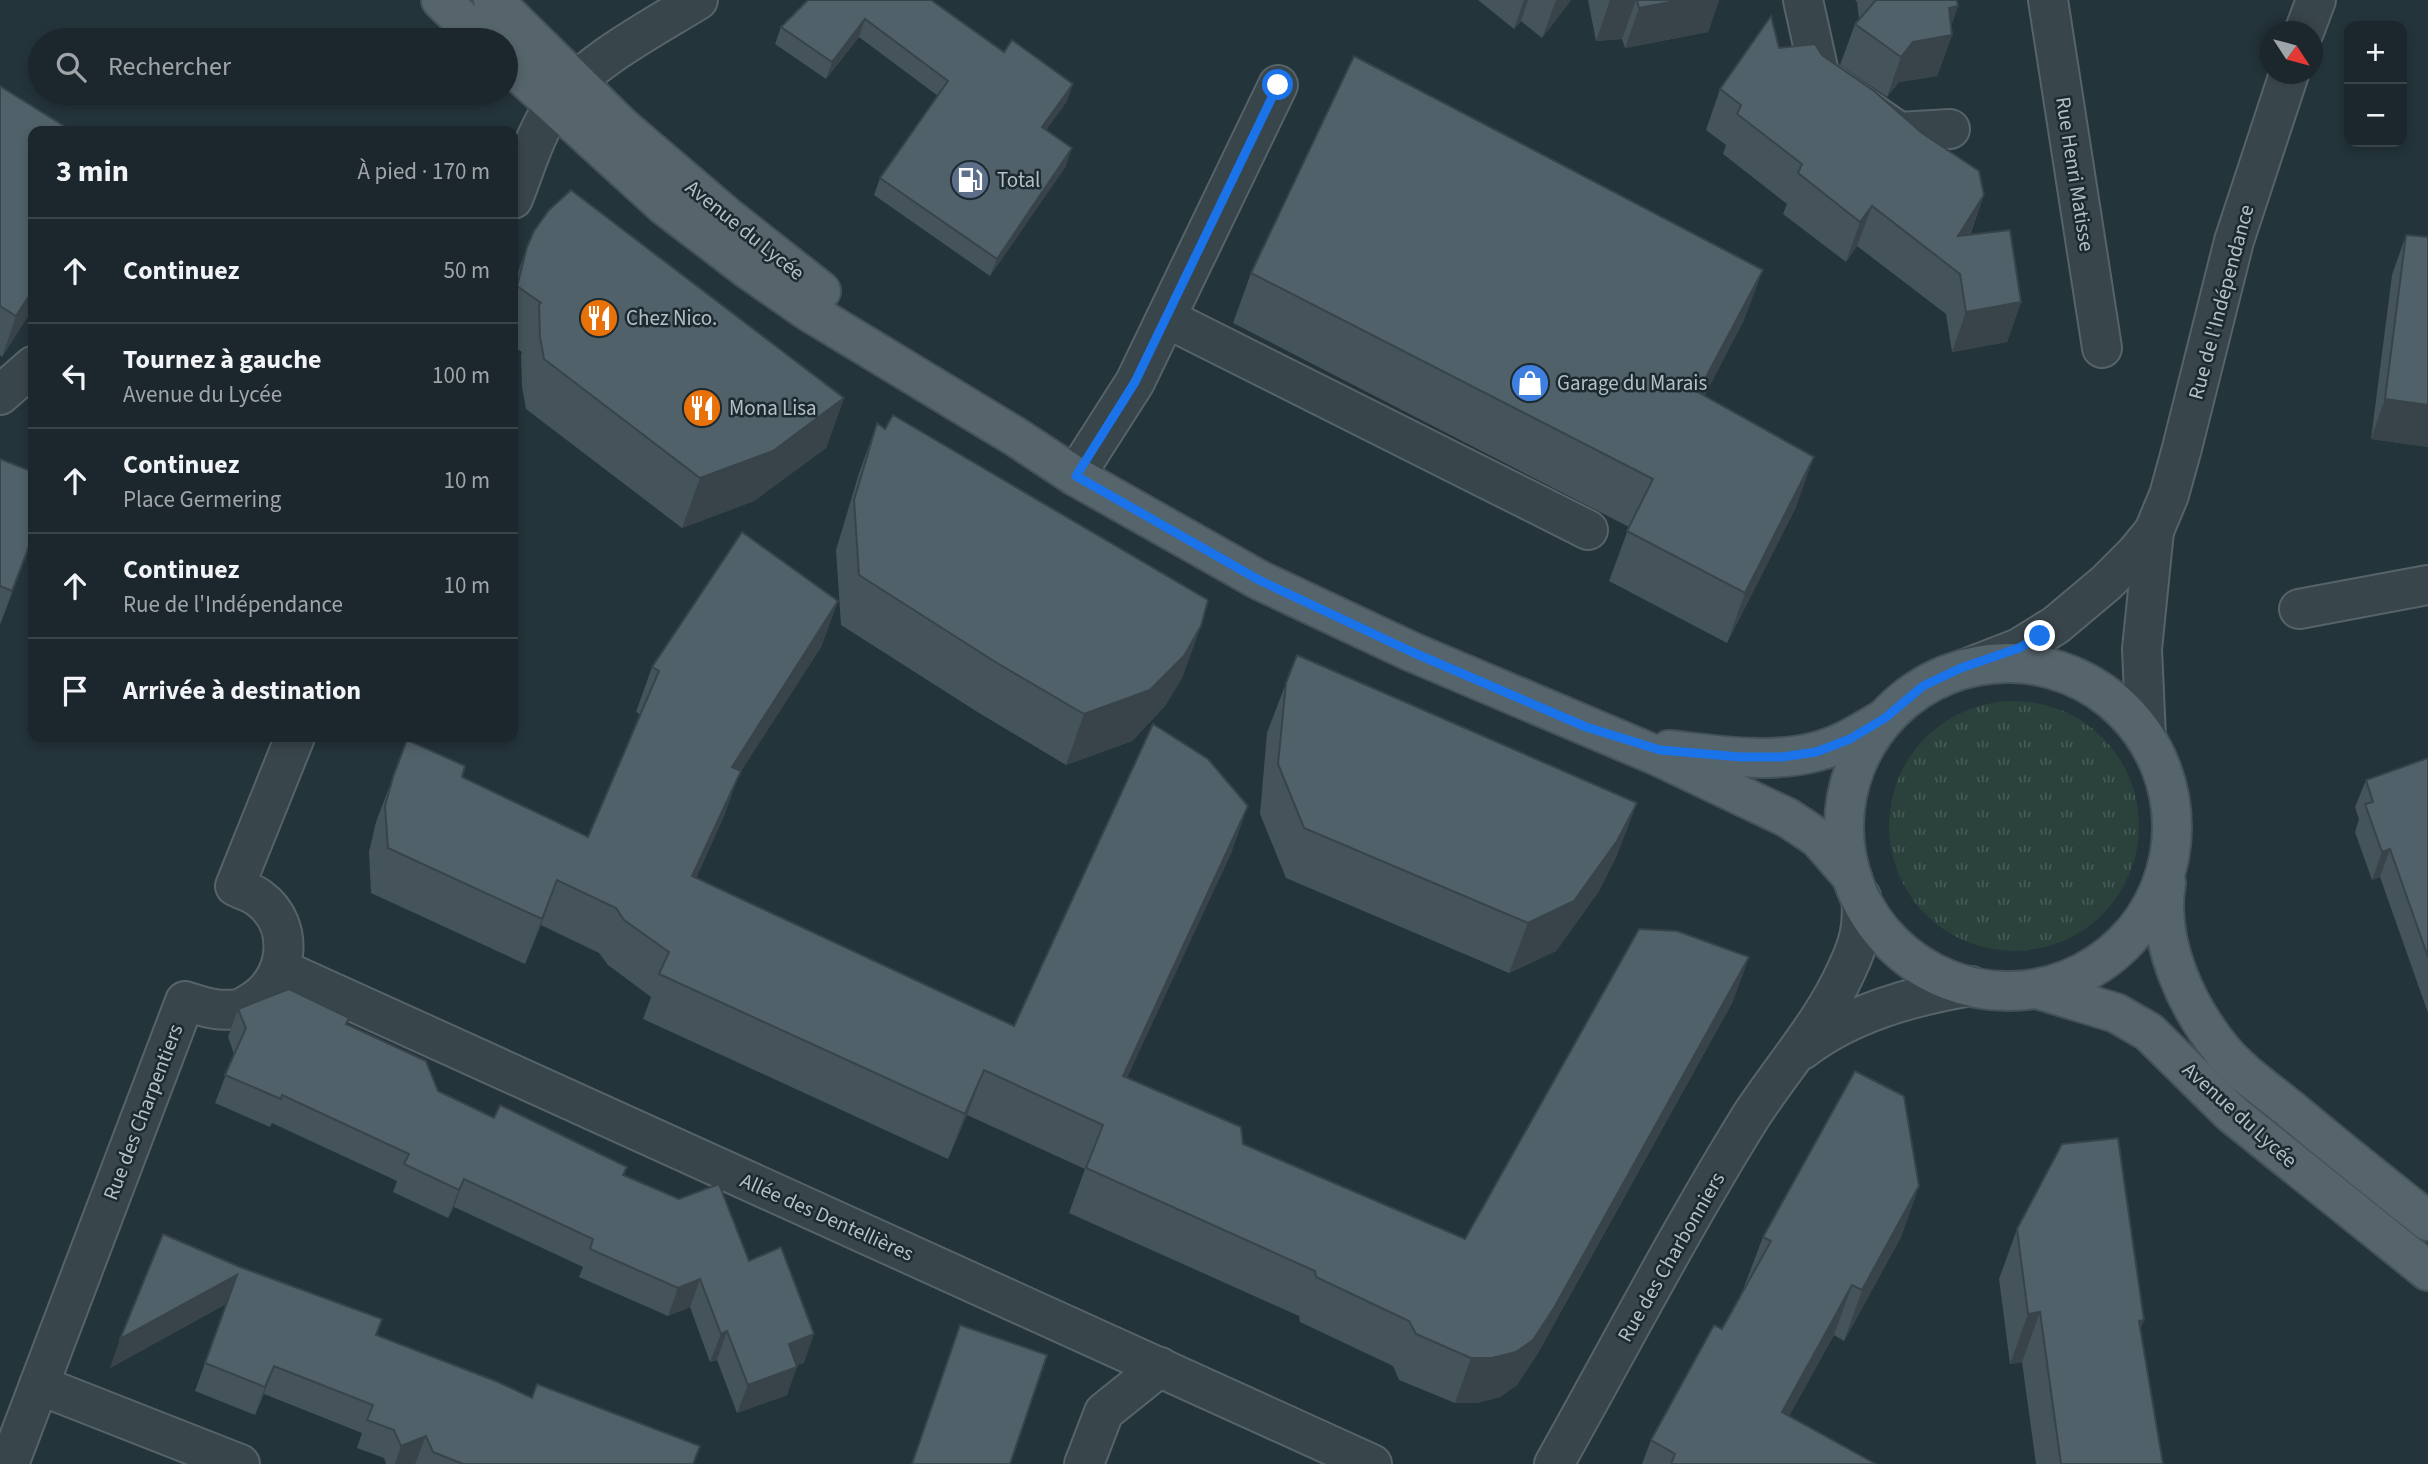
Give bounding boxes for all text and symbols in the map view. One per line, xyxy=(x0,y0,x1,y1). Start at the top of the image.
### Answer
north arrow xyxy=(2260,21,2323,84)
map controls xyxy=(2344,21,2407,147)
button: + xyxy=(2344,21,2407,84)
search box xyxy=(28,28,518,105)
icon: search xyxy=(52,48,90,86)
text: Rechercher xyxy=(108,48,231,85)
route start xyxy=(1262,69,1293,100)
button: − xyxy=(2344,84,2407,147)
street label: Rue Henri Matisse xyxy=(2048,95,2102,253)
text: 3 min xyxy=(56,150,129,193)
text: À pied · 170 m xyxy=(357,155,490,188)
fuel station icon: Total xyxy=(949,159,991,201)
place label: Total xyxy=(997,165,1040,195)
street label: Avenue du Lycée xyxy=(679,173,811,287)
street label: Rue de l'Indépendance xyxy=(2181,201,2261,403)
icon: ahead xyxy=(56,252,94,290)
text: Continuez xyxy=(123,252,239,289)
text: 50 m xyxy=(443,254,490,287)
restaurant icon: Chez Nico. xyxy=(578,297,620,339)
place label: Chez Nico. xyxy=(626,303,717,333)
text: Tournez à gauche xyxy=(123,341,322,378)
icon: left xyxy=(56,357,94,395)
text: 100 m xyxy=(432,359,490,392)
shop icon: Garage du Marais xyxy=(1509,362,1551,404)
place label: Garage du Marais xyxy=(1557,368,1707,398)
text: Avenue du Lycée xyxy=(123,378,282,411)
restaurant icon: Mona Lisa xyxy=(681,387,723,429)
place label: Mona Lisa xyxy=(729,393,817,423)
text: Continuez xyxy=(123,446,239,483)
icon: ahead xyxy=(56,462,94,500)
text: 10 m xyxy=(443,464,490,497)
text: Place Germering xyxy=(123,483,281,516)
text: Continuez xyxy=(123,551,239,588)
icon: ahead xyxy=(56,567,94,605)
text: 10 m xyxy=(443,569,490,602)
text: Rue de l'Indépendance xyxy=(123,588,343,621)
route end xyxy=(2024,620,2055,651)
icon: arrive xyxy=(56,672,94,710)
text: Arrivée à destination xyxy=(123,672,361,709)
street label: Rue des Charpentiers xyxy=(96,1019,191,1204)
street label: Avenue du Lycée xyxy=(2176,1055,2304,1175)
street label: Allée des Dentellières xyxy=(736,1165,919,1269)
street label: Rue des Charbonniers xyxy=(1610,1166,1732,1348)

